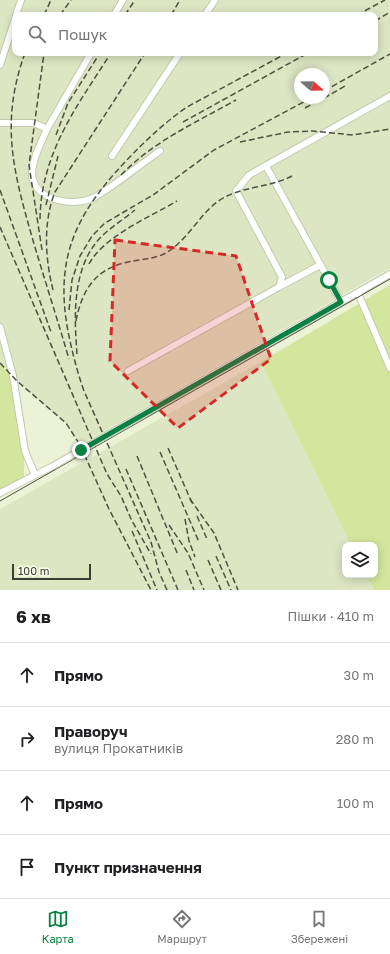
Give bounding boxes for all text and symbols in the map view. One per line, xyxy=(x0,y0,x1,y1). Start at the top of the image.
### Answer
search box xyxy=(12,12,378,56)
icon: search xyxy=(26,23,48,45)
text: Пошук xyxy=(58,25,107,43)
north arrow xyxy=(294,68,330,104)
route start xyxy=(320,271,338,289)
route end xyxy=(72,441,90,459)
map controls xyxy=(342,542,378,578)
button: layers xyxy=(342,542,378,578)
scale bar xyxy=(12,562,91,581)
text: 100 m xyxy=(18,564,49,577)
text: 6 хв xyxy=(16,606,51,627)
text: Пішки · 410 m xyxy=(287,608,374,624)
icon: ahead xyxy=(16,664,38,686)
text: Прямо xyxy=(54,666,103,684)
text: 30 m xyxy=(344,667,374,683)
text: Праворуч xyxy=(54,722,128,740)
icon: right xyxy=(16,728,38,750)
text: 280 m xyxy=(336,731,374,747)
text: вулиця Прокатників xyxy=(54,740,183,756)
icon: ahead xyxy=(16,792,38,814)
text: Прямо xyxy=(54,794,103,812)
text: 100 m xyxy=(337,795,374,811)
icon: arrive xyxy=(16,856,38,878)
text: Пункт призначення xyxy=(54,858,202,876)
tab: Карта xyxy=(42,908,74,945)
tab: Маршрут xyxy=(157,908,207,945)
tab: Збережені xyxy=(291,908,348,945)

